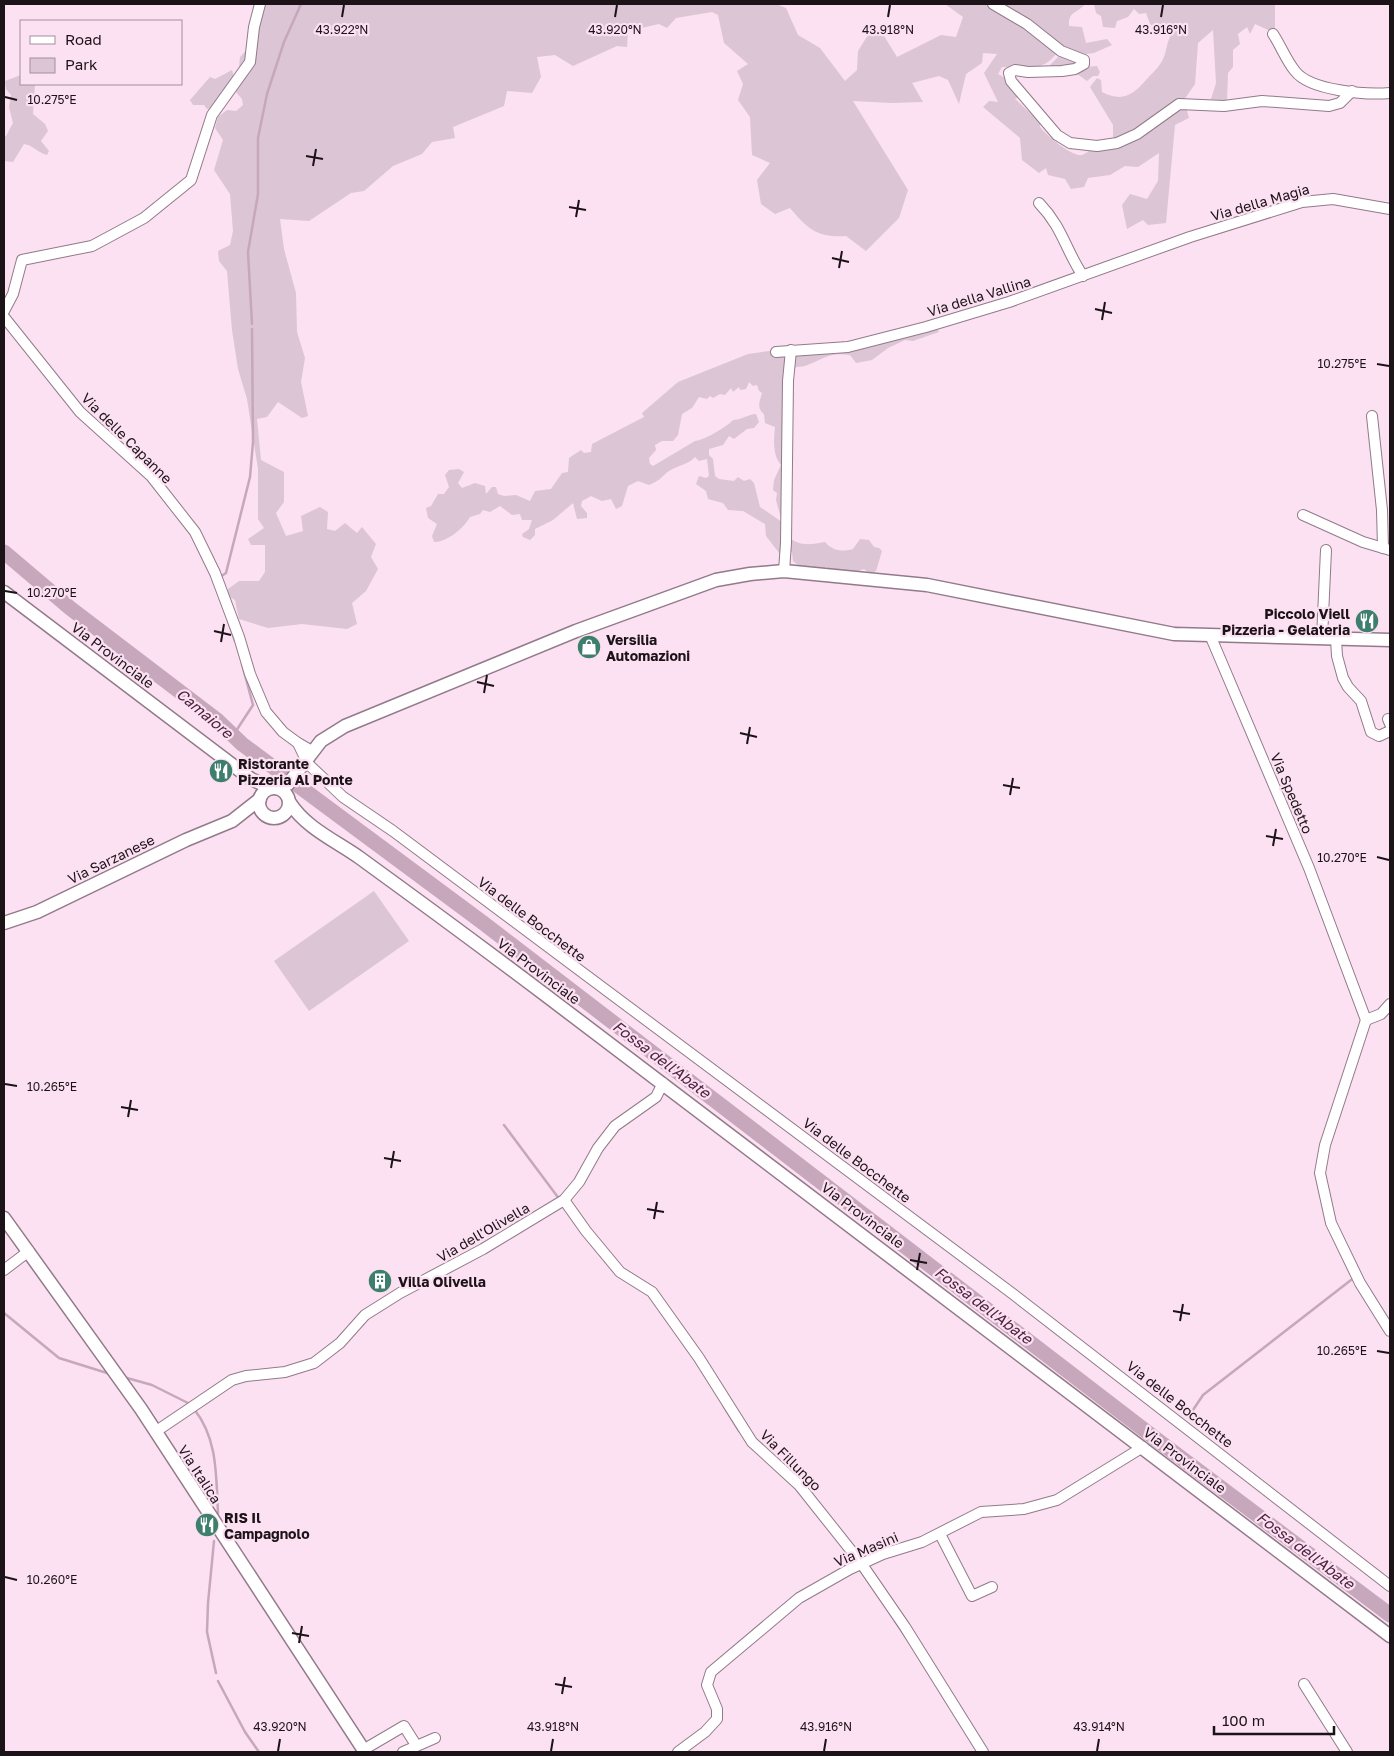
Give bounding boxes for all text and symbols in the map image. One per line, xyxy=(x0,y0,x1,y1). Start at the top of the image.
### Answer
legend xyxy=(20,20,182,85)
text: 43.922°N xyxy=(316,22,368,37)
text: 43.920°N xyxy=(588,22,642,37)
text: 43.918°N xyxy=(862,22,914,37)
text: 43.916°N xyxy=(1135,22,1187,37)
text: Road xyxy=(65,30,102,48)
text: Park xyxy=(65,55,98,73)
text: 10.275°E xyxy=(27,92,77,107)
street label: Via della Magia xyxy=(1209,180,1311,224)
street label: Via della Vallina xyxy=(925,272,1033,320)
text: 10.275°E xyxy=(1317,356,1367,371)
street label: Via delle Capanne xyxy=(78,389,176,487)
text: 10.270°E xyxy=(27,585,77,600)
place label: Piccolo Viell Pizzeria - Gelateria xyxy=(1222,605,1350,638)
restaurant icon: Piccolo Viell Pizzeria - Gelateria xyxy=(1354,608,1380,634)
street label: Via Provinciale xyxy=(68,618,158,692)
place label: Versilia Automazioni xyxy=(606,631,690,664)
shop icon: Versilia Automazioni xyxy=(576,634,602,660)
water label: Camaiore xyxy=(173,684,238,743)
street label: Via Spedetto xyxy=(1267,750,1317,836)
place label: Ristorante Pizzeria Al Ponte xyxy=(238,755,353,788)
restaurant icon: Ristorante Pizzeria Al Ponte xyxy=(208,758,234,784)
street label: Via Sarzanese xyxy=(65,831,157,887)
text: 10.270°E xyxy=(1317,850,1367,865)
street label: Via delle Bocchette xyxy=(475,873,589,965)
street label: Via Provinciale xyxy=(494,934,584,1008)
water label: Fossa dell'Abate xyxy=(610,1017,715,1102)
text: 10.265°E xyxy=(27,1079,77,1094)
street label: Via delle Bocchette xyxy=(800,1114,914,1206)
street label: Via Provinciale xyxy=(818,1178,908,1252)
street label: Via dell'Olivella xyxy=(434,1199,532,1265)
water label: Fossa dell'Abate xyxy=(932,1263,1037,1348)
building icon: Villa Olivella xyxy=(367,1268,393,1294)
place label: Villa Olivella xyxy=(398,1273,486,1290)
text: 10.265°E xyxy=(1317,1343,1367,1358)
street label: Via delle Bocchette xyxy=(1123,1357,1237,1451)
street label: Via Provinciale xyxy=(1140,1423,1230,1497)
street label: Via Fillungo xyxy=(757,1426,825,1494)
street label: Via Italica xyxy=(175,1442,225,1506)
water label: Fossa dell'Abate xyxy=(1254,1508,1359,1593)
place label: RIS Il Campagnolo xyxy=(224,1509,310,1542)
restaurant icon: RIS Il Campagnolo xyxy=(194,1512,220,1538)
street label: Via Masini xyxy=(831,1528,901,1570)
text: 10.260°E xyxy=(27,1572,77,1587)
scale bar xyxy=(1214,1704,1334,1736)
text: 100 m xyxy=(1222,1711,1265,1729)
text: 43.920°N xyxy=(253,1719,307,1734)
text: 43.918°N xyxy=(527,1719,579,1734)
text: 43.916°N xyxy=(800,1719,852,1734)
text: 43.914°N xyxy=(1073,1719,1125,1734)

